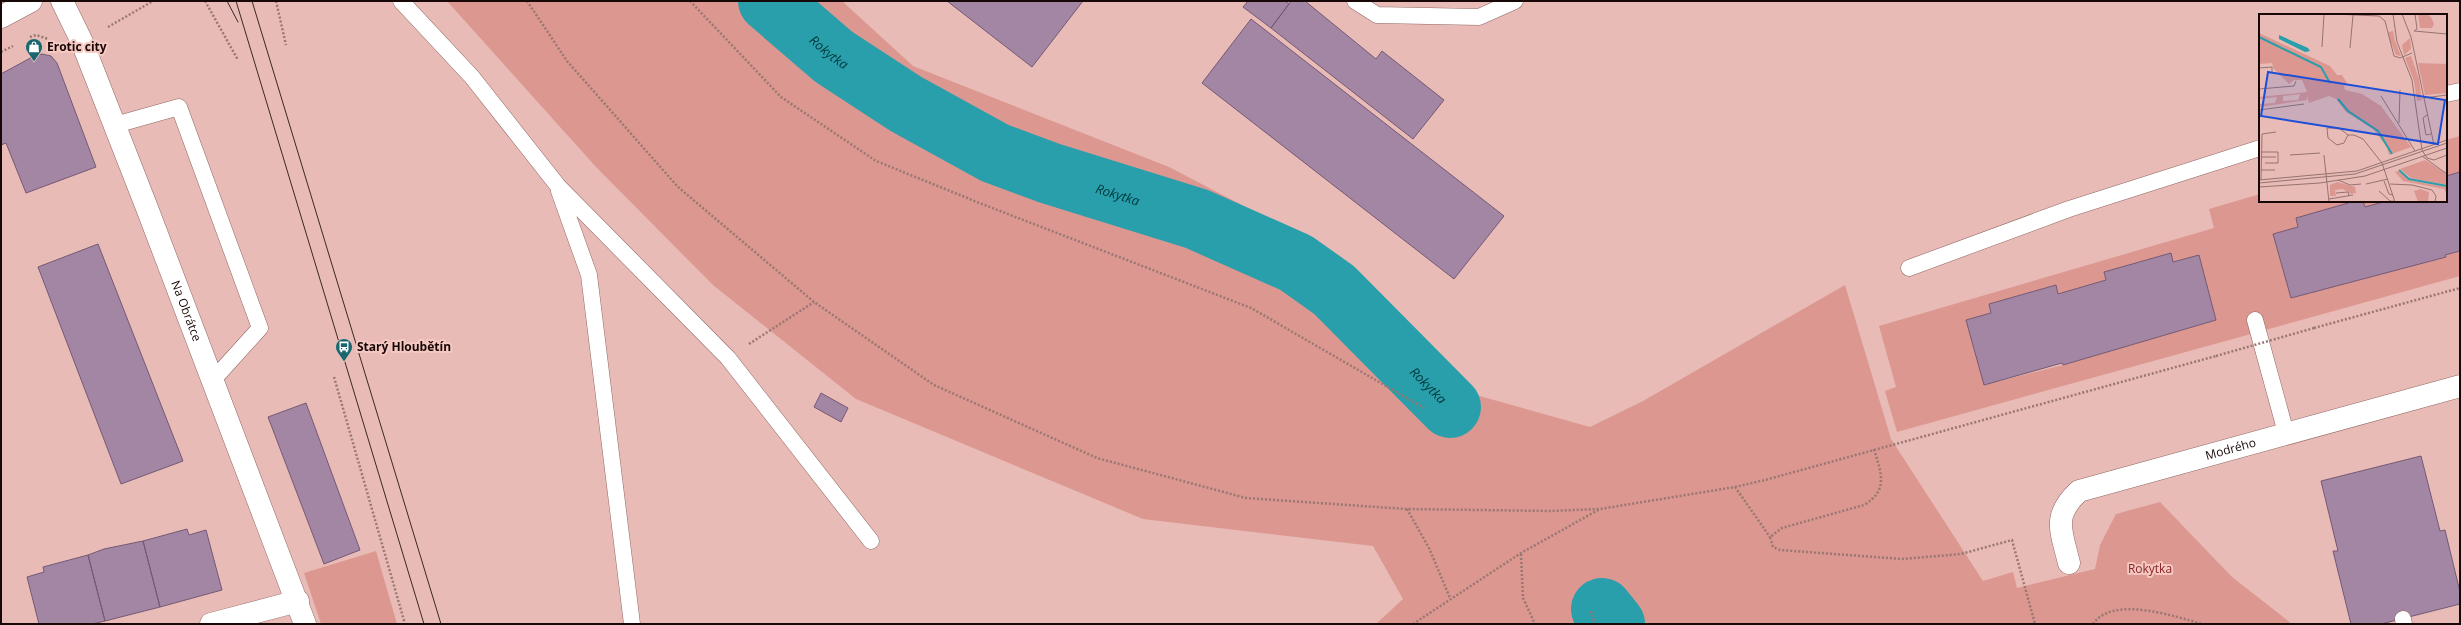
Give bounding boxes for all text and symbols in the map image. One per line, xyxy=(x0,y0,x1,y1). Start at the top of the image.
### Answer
inset map xyxy=(2259,14,2447,202)
water label: Rokytka xyxy=(806,31,853,74)
shop icon: Erotic city xyxy=(24,37,44,62)
place label: Erotic city xyxy=(47,38,107,55)
water label: Rokytka xyxy=(1094,179,1143,210)
street label: Na Obrátce xyxy=(167,278,206,344)
bus stop icon: Starý Hloubětín xyxy=(334,337,354,362)
place label: Starý Hloubětín xyxy=(357,338,451,355)
water label: Rokytka xyxy=(1406,363,1451,408)
street label: Modrého xyxy=(2203,434,2258,464)
park label: Rokytka xyxy=(2128,560,2172,577)

